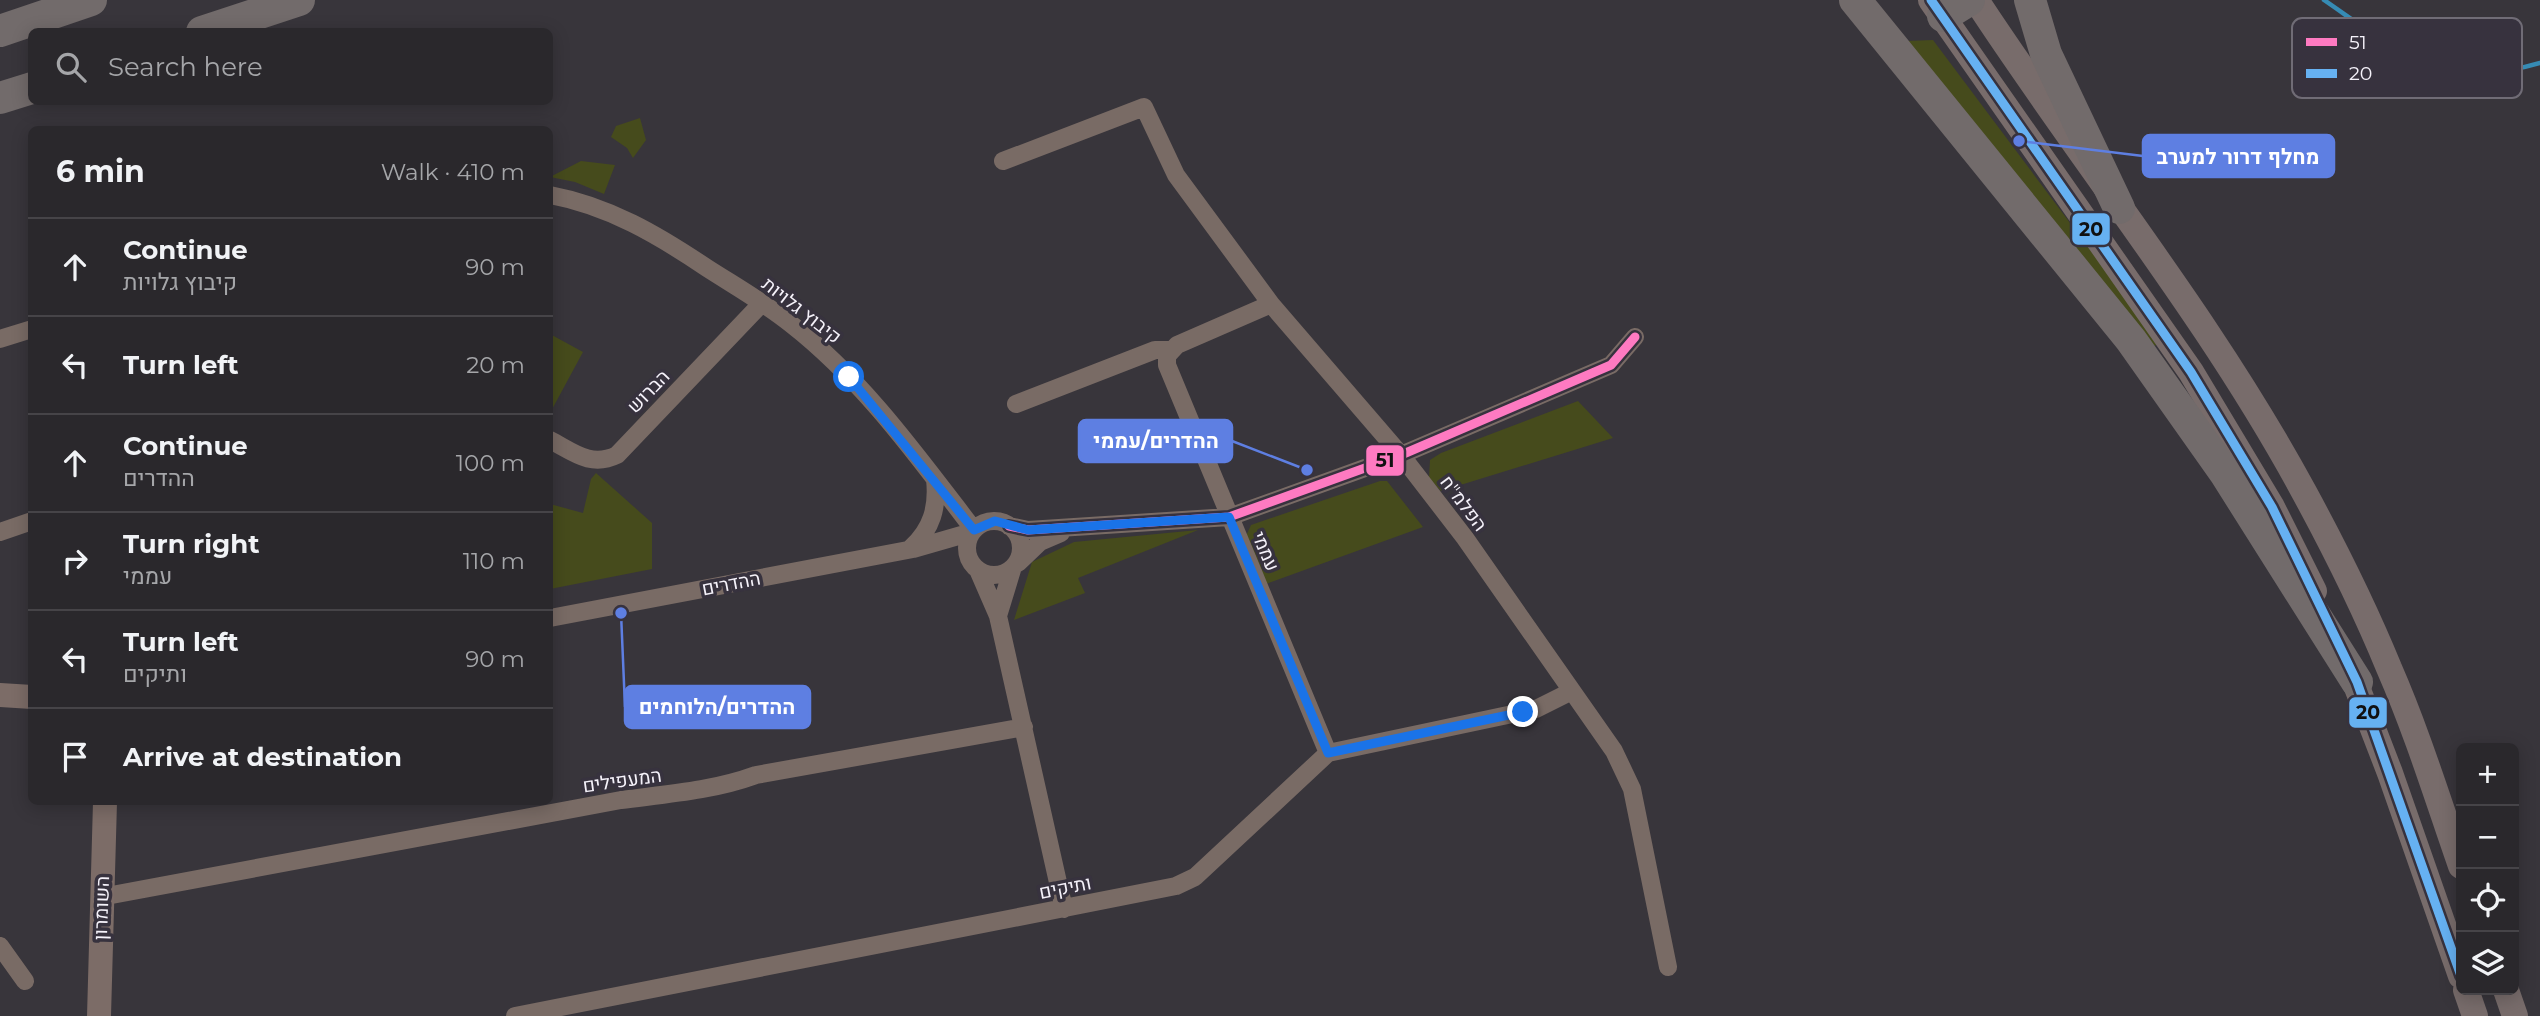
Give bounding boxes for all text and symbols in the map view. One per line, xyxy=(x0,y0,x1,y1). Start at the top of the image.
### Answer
legend xyxy=(2292,18,2522,98)
search box xyxy=(28,28,553,105)
text: 51 xyxy=(2349,31,2367,54)
icon: search xyxy=(52,48,90,86)
text: Search here xyxy=(108,51,263,83)
text: 20 xyxy=(2349,62,2372,85)
callout: מחלף דרור למערב xyxy=(2143,135,2334,177)
text: מחלף דרור למערב xyxy=(2156,144,2320,169)
text: 6 min xyxy=(56,153,145,190)
text: Walk · 410 m xyxy=(381,158,525,186)
line badge: 20 xyxy=(2071,212,2111,246)
text: 20 xyxy=(2079,218,2103,241)
text: Continue xyxy=(123,234,248,266)
icon: ahead xyxy=(56,248,94,286)
text: 90 m xyxy=(465,253,525,281)
text: קיבוץ גלויות xyxy=(123,268,237,296)
street label: קיבוץ גלויות xyxy=(757,272,846,348)
icon: left xyxy=(56,346,94,384)
text: Turn left xyxy=(123,349,239,381)
text: 20 m xyxy=(466,351,525,379)
route start xyxy=(833,361,864,392)
street label: הברוש xyxy=(622,365,674,418)
callout: ההדרים/עממי xyxy=(1079,420,1232,462)
text: ההדרים/עממי xyxy=(1093,428,1219,453)
text: Continue xyxy=(123,430,248,462)
icon: ahead xyxy=(56,444,94,482)
line badge: 51 xyxy=(1365,444,1405,477)
text: 100 m xyxy=(456,449,525,477)
text: 51 xyxy=(1376,449,1394,472)
text: ההדרים xyxy=(123,464,195,492)
street label: הפלמ"ח xyxy=(1435,471,1492,536)
text: Turn right xyxy=(123,528,259,560)
street label: עממי xyxy=(1247,528,1284,574)
icon: right xyxy=(56,542,94,580)
text: 110 m xyxy=(463,547,525,575)
text: עממי xyxy=(123,562,172,590)
street label: ההדרים xyxy=(700,567,762,600)
text: Turn left xyxy=(123,626,239,658)
icon: left xyxy=(56,640,94,678)
text: 90 m xyxy=(465,645,525,673)
text: ותיקים xyxy=(123,660,187,688)
callout: ההדרים/הלוחמים xyxy=(625,686,810,728)
text: ההדרים/הלוחמים xyxy=(639,694,795,719)
route end xyxy=(1507,696,1538,727)
line badge: 20 xyxy=(2348,696,2388,729)
text: 20 xyxy=(2356,701,2380,724)
icon: arrive xyxy=(56,738,94,776)
text: Arrive at destination xyxy=(123,741,402,773)
map controls xyxy=(2456,743,2519,995)
button: + xyxy=(2456,743,2519,806)
street label: המעפילים xyxy=(581,764,663,797)
button: − xyxy=(2456,806,2519,869)
button: locate xyxy=(2456,869,2519,932)
street label: ותיקים xyxy=(1037,871,1093,904)
street label: השומרון xyxy=(89,875,114,941)
button: layers xyxy=(2456,932,2519,995)

